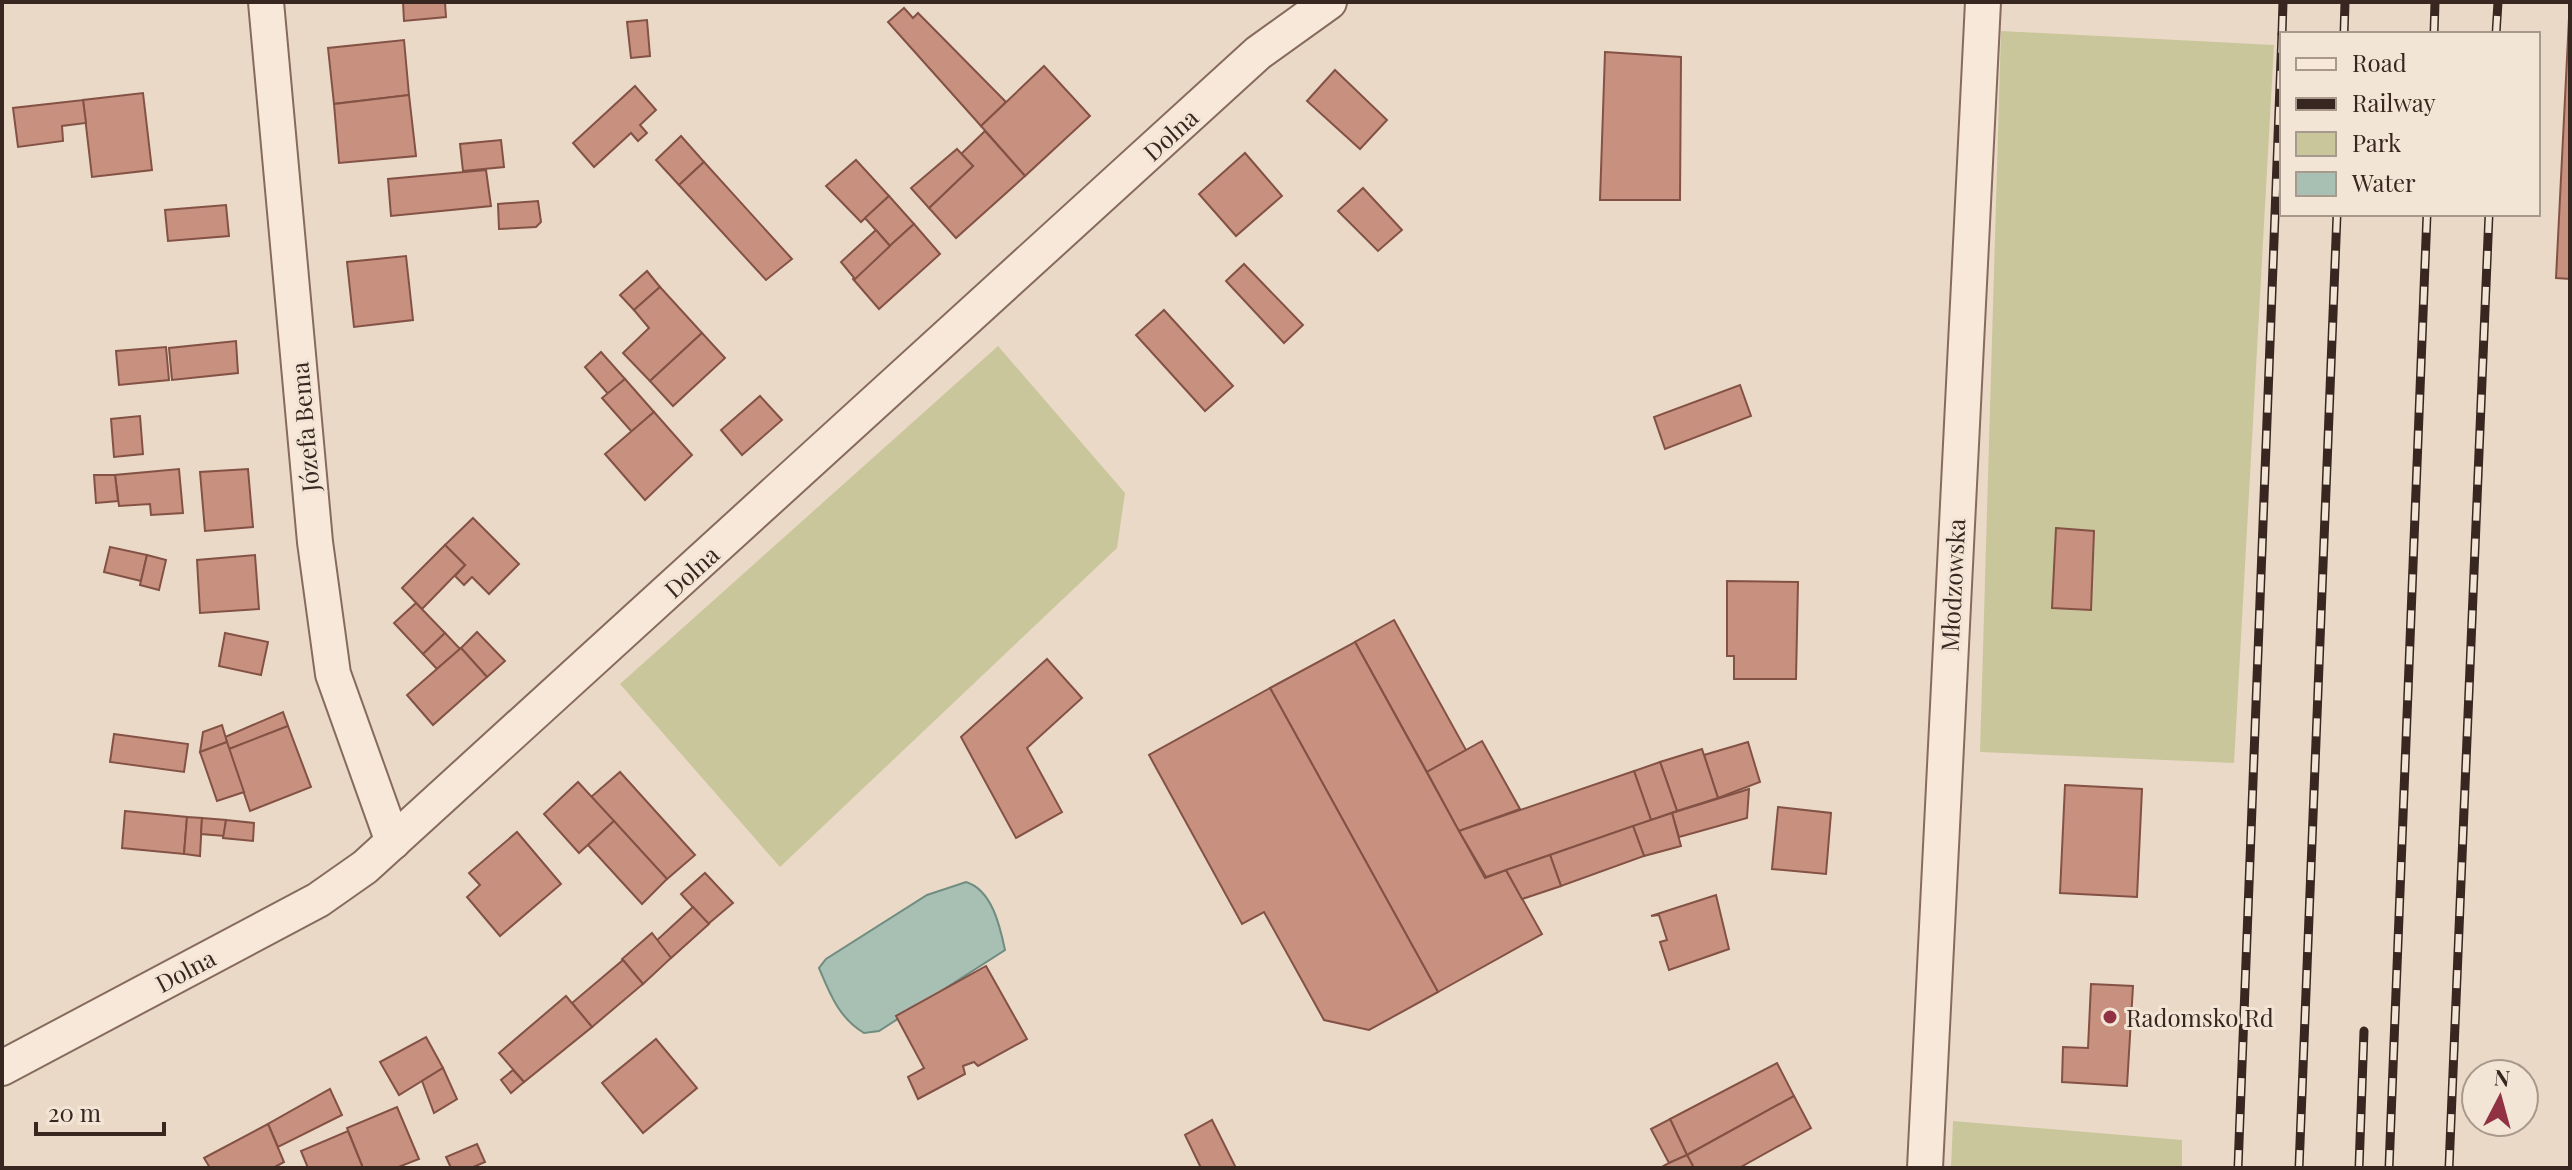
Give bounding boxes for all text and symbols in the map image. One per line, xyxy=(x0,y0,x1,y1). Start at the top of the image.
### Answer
legend xyxy=(2280,32,2540,216)
text: Road xyxy=(2352,46,2407,78)
text: Railway xyxy=(2352,86,2436,118)
street label: Dolna xyxy=(1136,101,1204,167)
text: Park xyxy=(2352,126,2402,158)
text: Water xyxy=(2351,166,2416,198)
street label: Józefa Bema xyxy=(282,361,326,494)
street label: Młodzowska xyxy=(1933,518,1971,652)
street label: Dolna xyxy=(657,538,725,604)
street label: Dolna xyxy=(149,941,221,999)
place label: Radomsko Rd xyxy=(2126,1001,2274,1033)
marker: Radomsko Rd xyxy=(2101,1008,2119,1026)
north arrow xyxy=(2460,1058,2540,1138)
text: N xyxy=(2493,1061,2512,1093)
scale bar xyxy=(36,1086,164,1136)
text: 20 m xyxy=(48,1096,101,1128)

